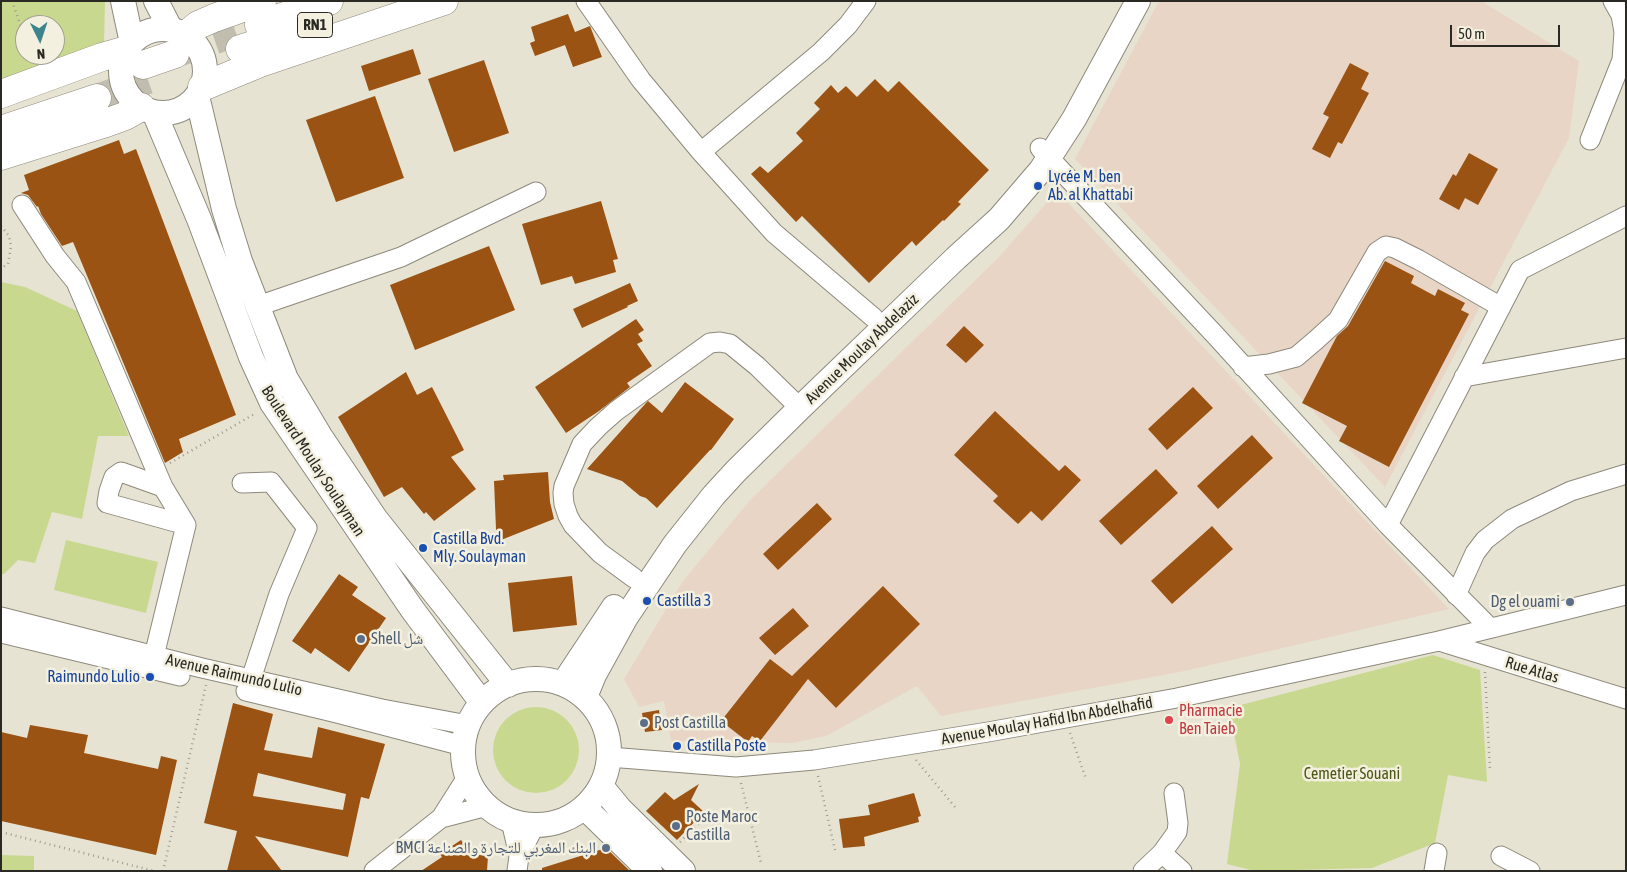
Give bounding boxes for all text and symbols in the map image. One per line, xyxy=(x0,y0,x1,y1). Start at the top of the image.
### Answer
road number: RN1 xyxy=(298,12,332,38)
north arrow xyxy=(15,15,65,65)
scale bar xyxy=(1452,15,1562,47)
text: 50 m xyxy=(1458,25,1485,42)
text: N xyxy=(36,46,46,62)
place label: Lycée M. ben Ab. al Khattabi xyxy=(1048,167,1133,205)
marker: Lycée M. ben Ab. al Khattabi xyxy=(1032,180,1044,192)
street label: Avenue Moulay Abdelaziz xyxy=(801,290,923,408)
street label: Boulevard Moulay Soulayman xyxy=(257,382,369,540)
place label: Castilla Bvd. Mly. Soulayman xyxy=(433,529,526,567)
marker: Castilla Bvd. Mly. Soulayman xyxy=(417,542,429,554)
place label: Castilla 3 xyxy=(657,591,711,611)
place label: Dg el ouami xyxy=(1490,592,1560,612)
marker: Castilla 3 xyxy=(641,595,653,607)
marker: Dg el ouami xyxy=(1564,596,1576,608)
place label: Shell شل xyxy=(371,629,423,649)
marker: Shell شل xyxy=(355,633,367,645)
street label: Avenue Raimundo Lulio xyxy=(164,650,304,700)
street label: Rue Atlas xyxy=(1503,653,1561,687)
place label: Raimundo Lulio xyxy=(47,667,140,687)
marker: Raimundo Lulio xyxy=(144,671,156,683)
street label: Avenue Moulay Hafid Ibn Abdelhafid xyxy=(940,693,1154,749)
place label: Pharmacie Ben Taieb xyxy=(1179,701,1243,739)
place label: Post Castilla xyxy=(654,713,726,733)
marker: Pharmacie Ben Taieb xyxy=(1163,714,1175,726)
marker: Post Castilla xyxy=(638,717,650,729)
place label: Castilla Poste xyxy=(687,736,766,756)
marker: Castilla Poste xyxy=(671,740,683,752)
park label: Cemetier Souani xyxy=(1304,764,1400,784)
place label: Poste Maroc Castilla xyxy=(686,807,757,845)
marker: Poste Maroc Castilla xyxy=(670,820,682,832)
place label: BMCI البنك المغربي للتجارة والصناعة xyxy=(395,838,596,858)
marker: BMCI البنك المغربي للتجارة والصناعة xyxy=(600,842,612,854)

